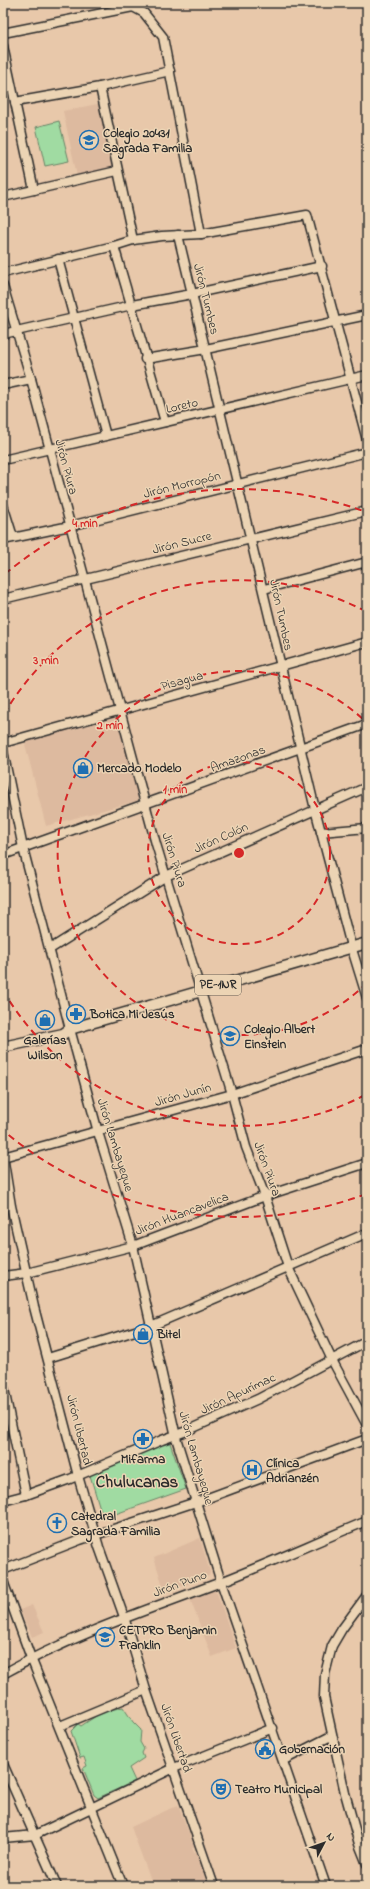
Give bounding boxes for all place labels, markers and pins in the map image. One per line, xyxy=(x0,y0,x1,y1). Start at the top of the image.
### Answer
place label: Colegio 20431 Sagrada Familia xyxy=(103,124,192,160)
school or university icon: Colegio 20431 Sagrada Familia xyxy=(78,129,100,151)
shop icon: Mercado Modelo xyxy=(72,757,94,779)
place label: Mercado Modelo xyxy=(97,759,182,778)
centre of rings xyxy=(232,846,246,860)
pharmacy icon: Botica Mi Jesús xyxy=(65,1003,87,1025)
place label: Botica Mi Jesús xyxy=(89,1005,175,1024)
shop icon: Galerías Wilson xyxy=(34,1009,56,1031)
place label: Colegio Albert Einstein xyxy=(244,1020,316,1054)
school or university icon: Colegio Albert Einstein xyxy=(219,1025,241,1047)
place label: Galerías Wilson xyxy=(23,1031,67,1065)
shop icon: Bitel xyxy=(132,1323,154,1345)
place label: Bitel xyxy=(156,1325,180,1344)
pharmacy icon: Mifarma xyxy=(132,1428,154,1450)
place label: Mifarma xyxy=(121,1450,165,1469)
place label: Clínica Adrianzén xyxy=(266,1454,319,1488)
hospital icon: Clínica Adrianzén xyxy=(241,1459,263,1481)
place label: Catedral Sagrada Familia xyxy=(71,1507,160,1543)
church icon: Catedral Sagrada Familia xyxy=(46,1512,68,1534)
place label: CETPRO Benjamin Franklin xyxy=(118,1621,217,1655)
school or university icon: CETPRO Benjamin Franklin xyxy=(94,1626,116,1648)
public building icon: Gobernación xyxy=(254,1738,276,1760)
place label: Gobernación xyxy=(279,1740,346,1759)
theatre icon: Teatro Municipal xyxy=(210,1778,232,1800)
place label: Teatro Municipal xyxy=(235,1780,322,1799)

